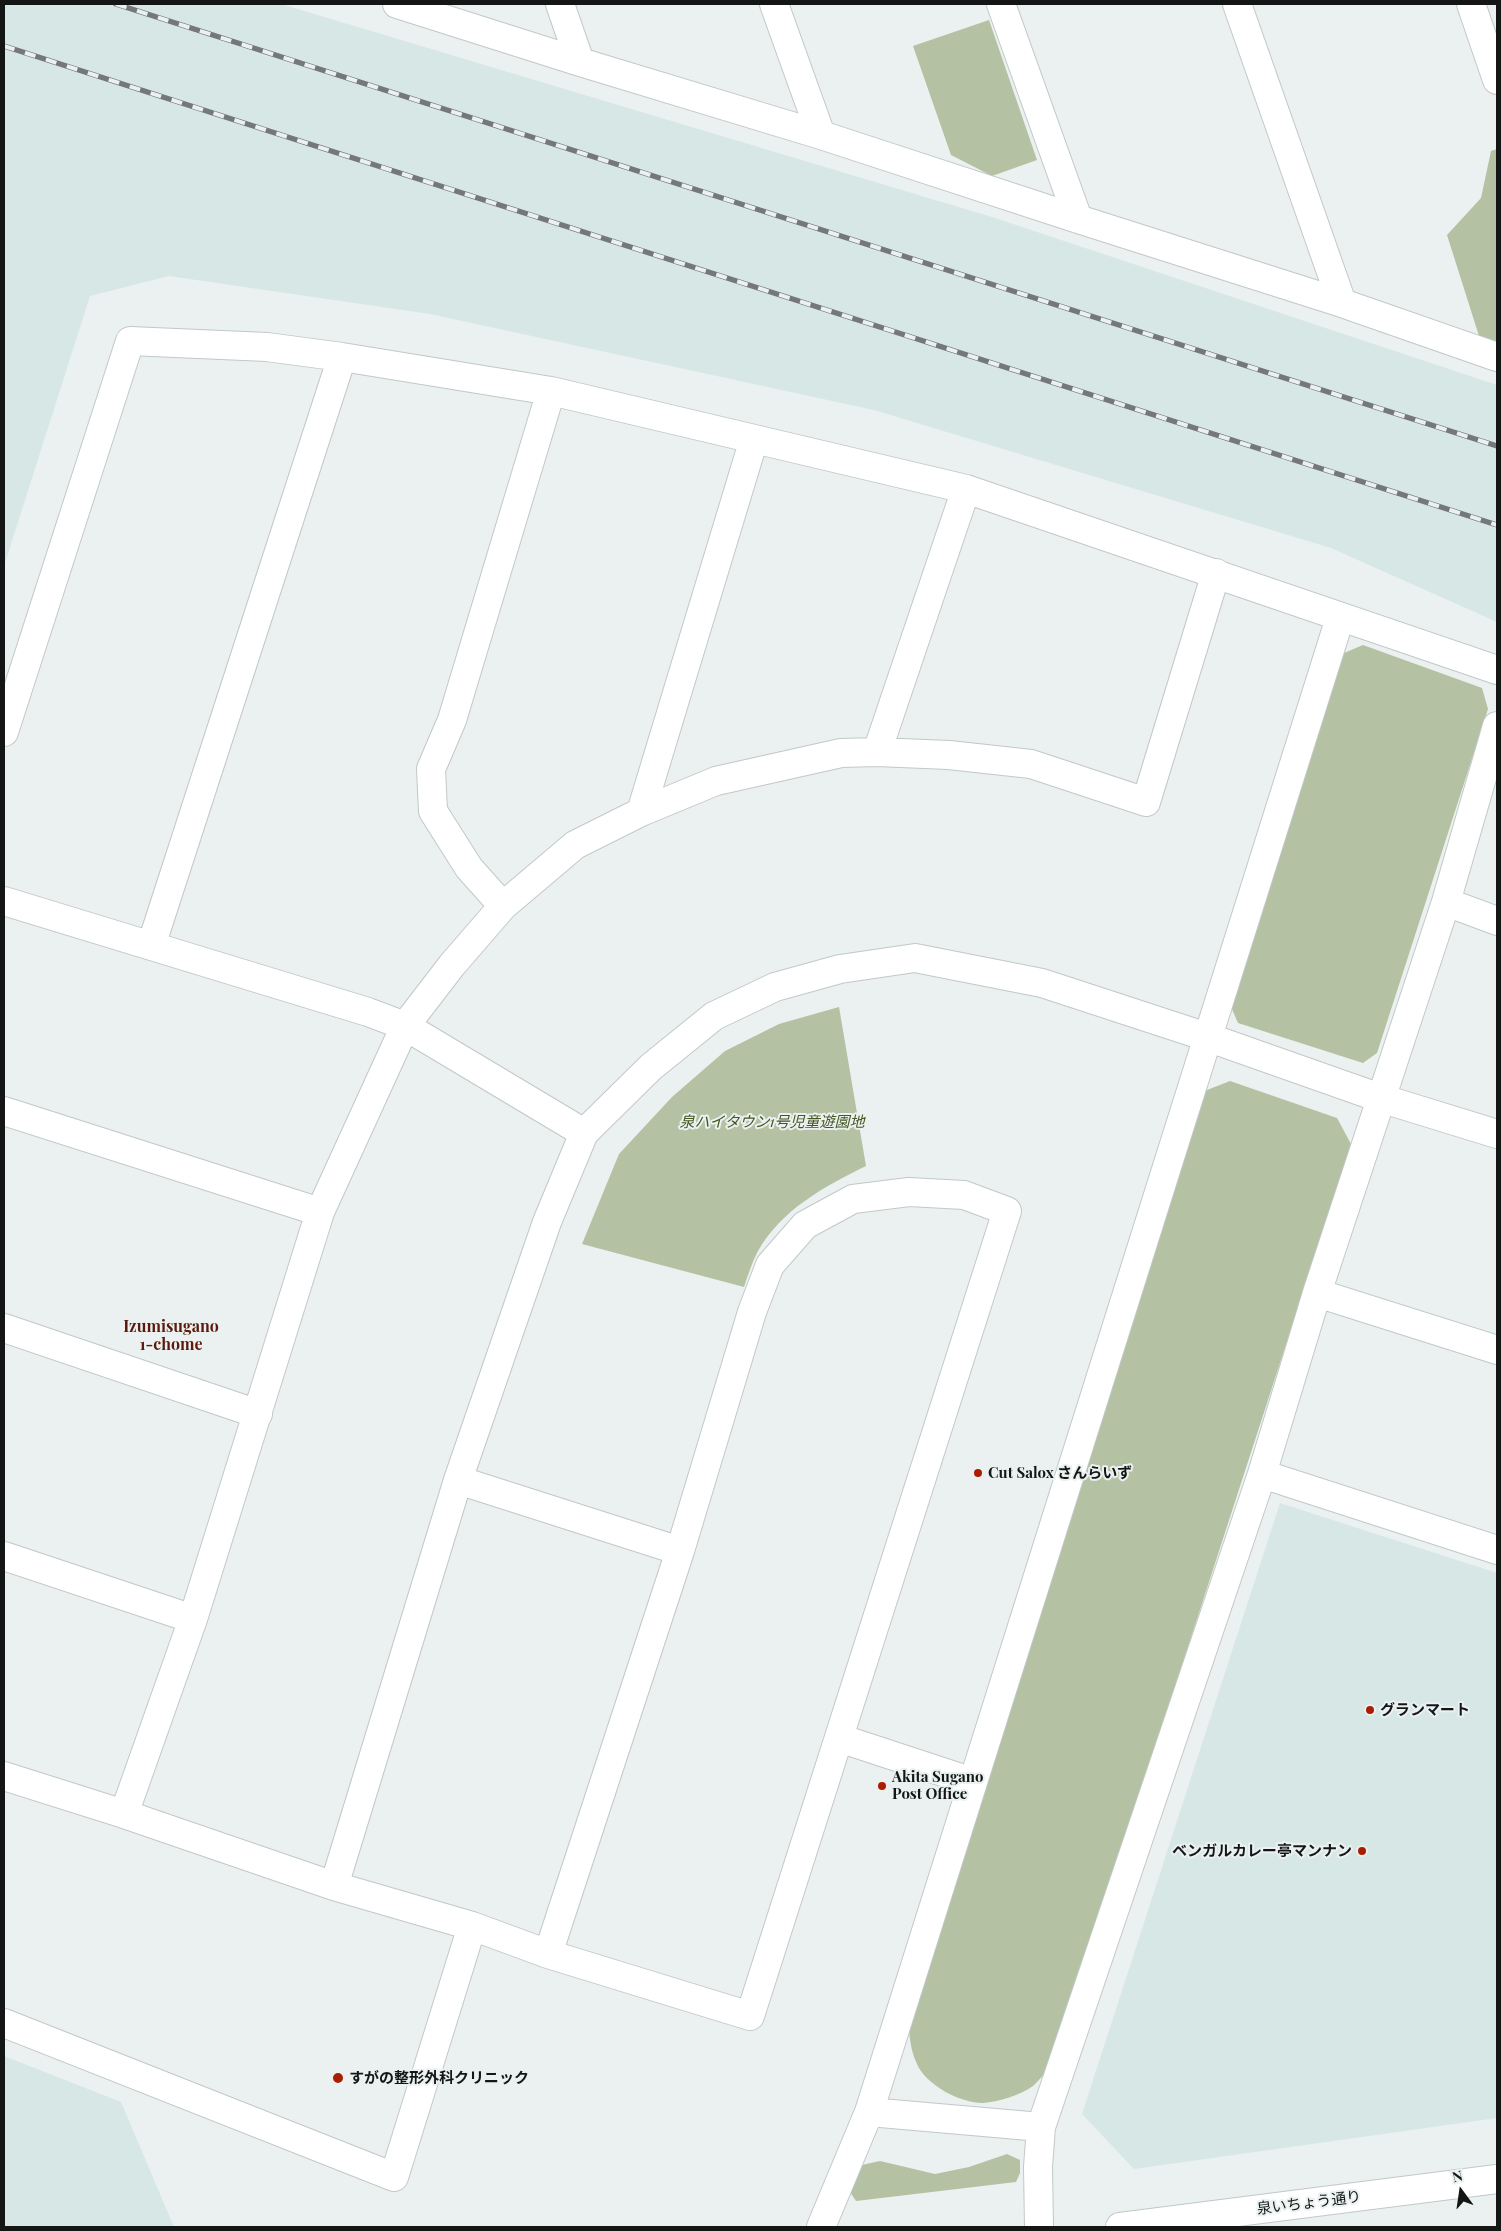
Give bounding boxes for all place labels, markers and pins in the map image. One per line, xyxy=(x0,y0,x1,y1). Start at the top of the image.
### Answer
place label: Cut Salox さんらいず xyxy=(988,1464,1132,1482)
marker: Cut Salox さんらいず xyxy=(972,1467,984,1479)
place label: グランマート xyxy=(1380,1701,1470,1719)
marker: グランマート xyxy=(1364,1704,1376,1716)
place label: Akita Sugano Post Office xyxy=(892,1768,983,1803)
marker: Akita Sugano Post Office xyxy=(876,1780,888,1792)
place label: ベンガルカレー亭マンナン xyxy=(1172,1842,1352,1860)
marker: ベンガルカレー亭マンナン xyxy=(1356,1845,1368,1857)
place label: すがの整形外科クリニック xyxy=(349,2069,529,2087)
marker: すがの整形外科クリニック xyxy=(331,2071,345,2085)

